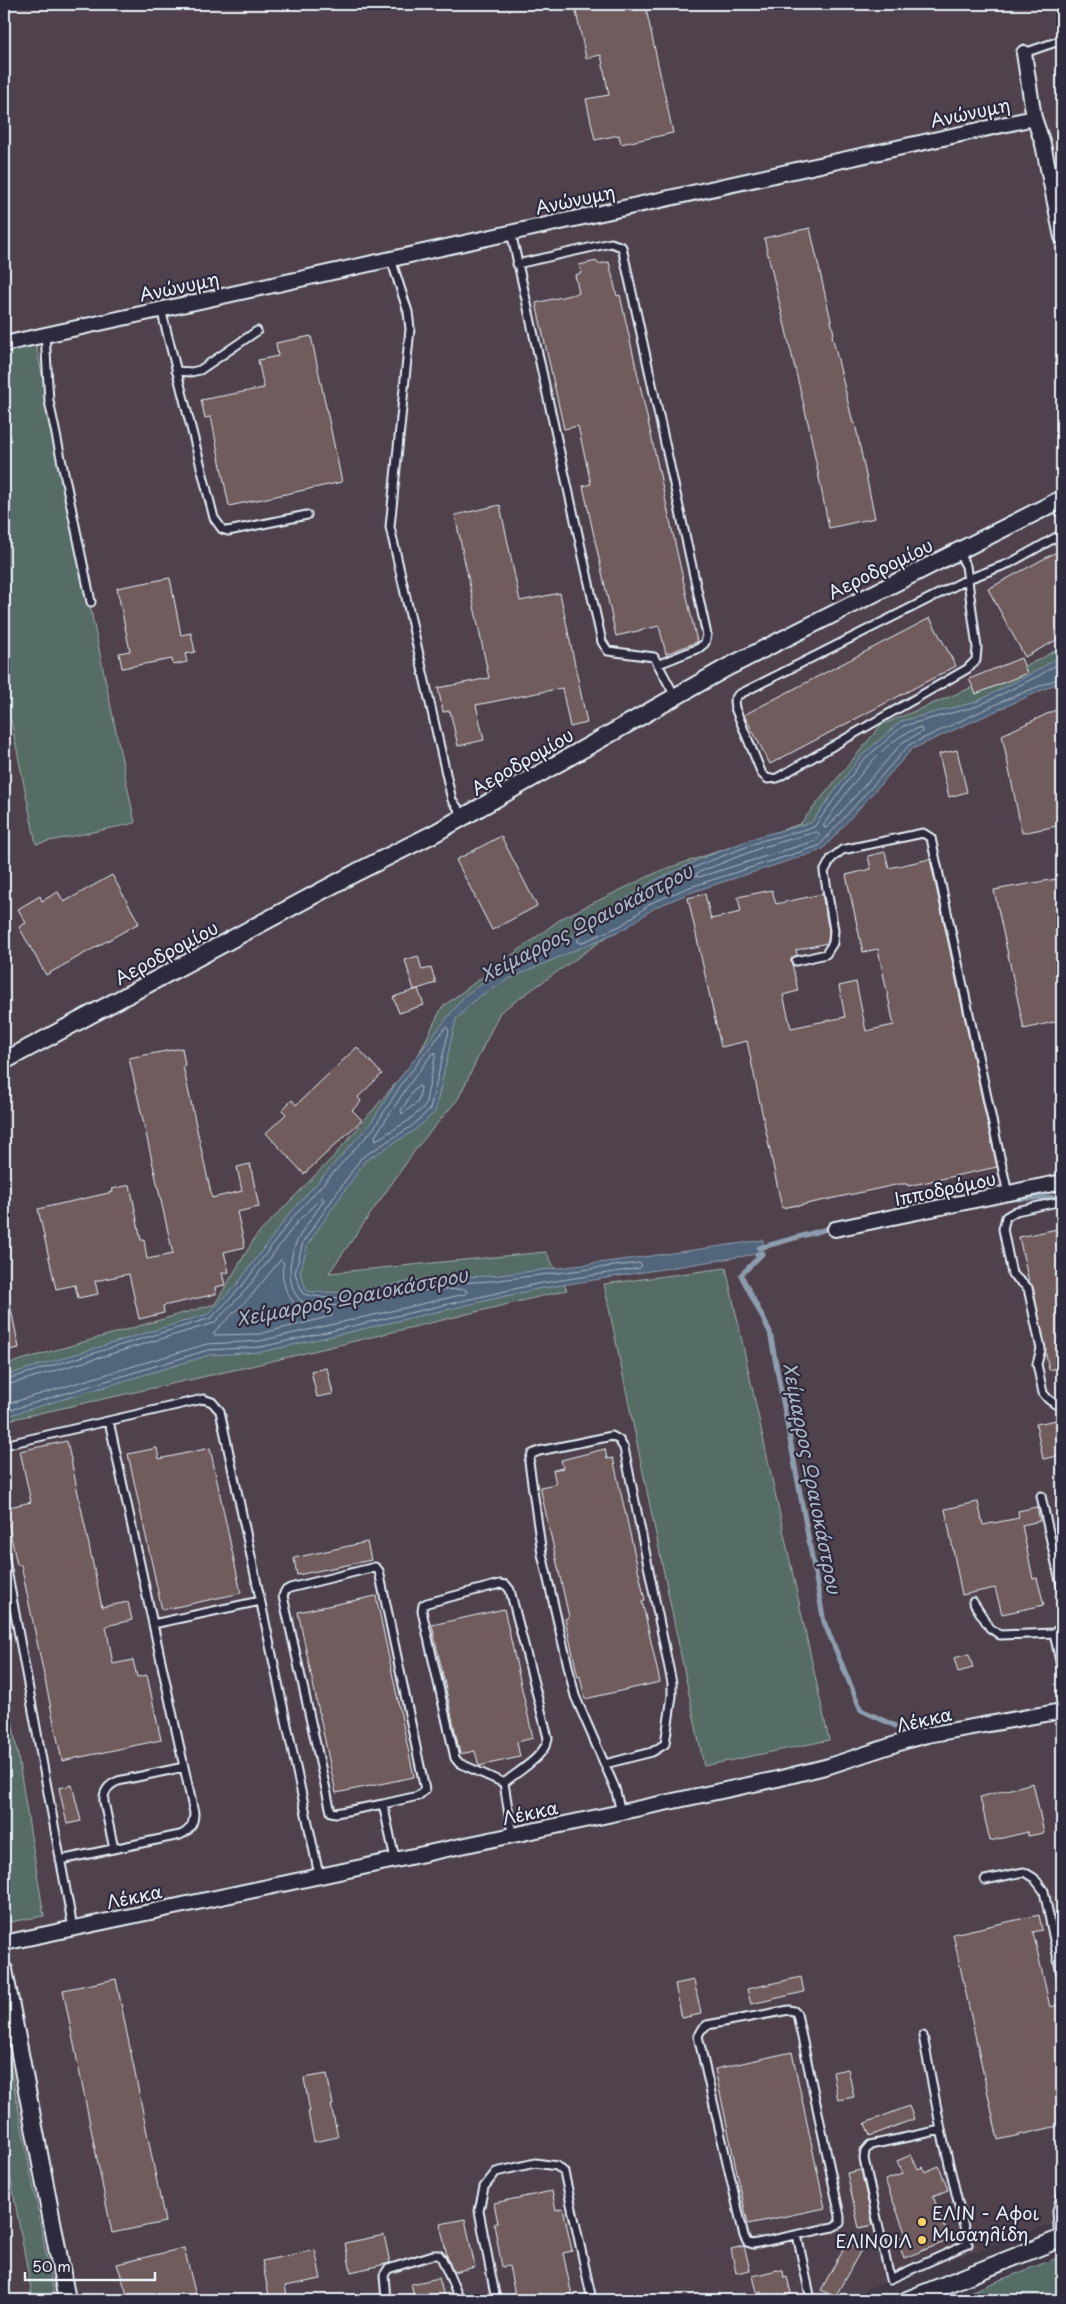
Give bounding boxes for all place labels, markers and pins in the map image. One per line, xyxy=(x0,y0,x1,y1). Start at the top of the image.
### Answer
place label: ΕΛΙΝ - Αφοι Μισαηλίδη xyxy=(932,2199,1040,2247)
marker: ΕΛΙΝ - Αφοι Μισαηλίδη xyxy=(916,2216,928,2228)
place label: ΕΛΙΝΟΙΛ xyxy=(835,2227,912,2254)
marker: ΕΛΙΝΟΙΛ xyxy=(916,2234,928,2246)

